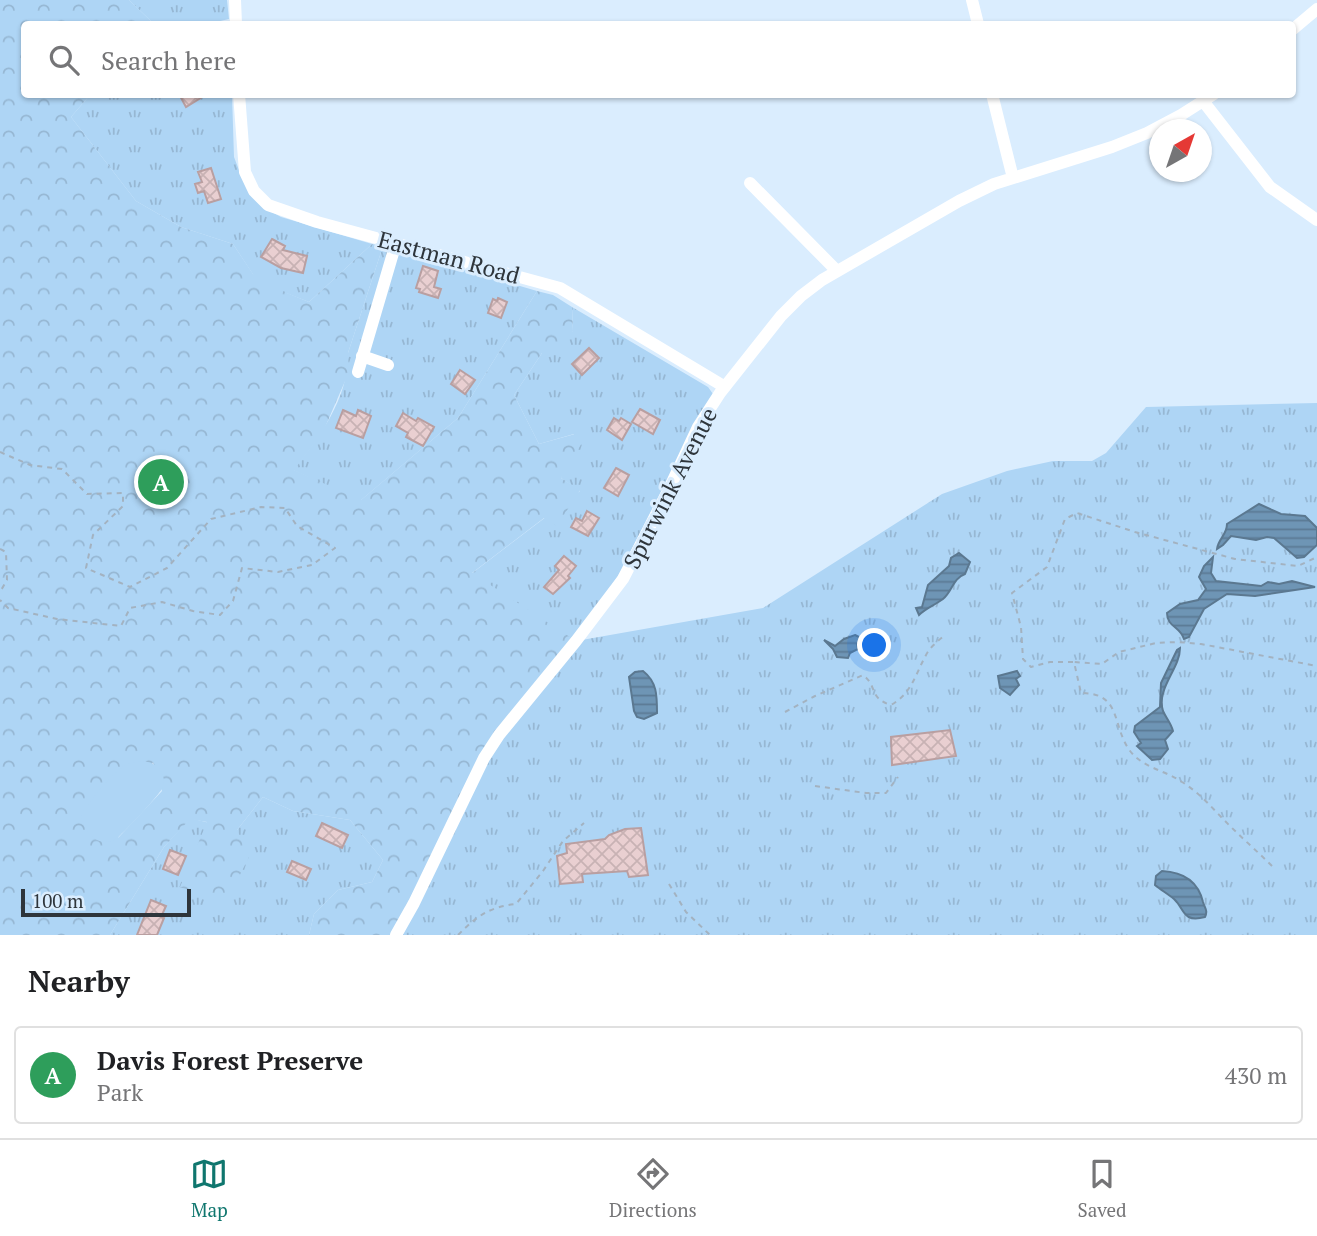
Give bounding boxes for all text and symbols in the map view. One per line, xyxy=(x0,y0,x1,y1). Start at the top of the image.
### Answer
search box xyxy=(21,21,1296,98)
icon: search xyxy=(45,41,83,79)
text: Search here xyxy=(101,43,236,77)
north arrow xyxy=(1149,119,1212,182)
street label: Eastman Road xyxy=(375,223,524,291)
street label: Spurwink Avenue xyxy=(616,402,724,574)
pin: A xyxy=(138,456,184,508)
your location xyxy=(857,628,891,662)
scale bar xyxy=(21,886,191,918)
text: 100 m xyxy=(32,888,83,913)
text: Nearby xyxy=(28,961,130,1001)
text: Davis Forest Preserve xyxy=(97,1043,363,1077)
text: A xyxy=(45,1060,61,1091)
text: 430 m xyxy=(1225,1060,1287,1091)
text: Park xyxy=(97,1077,143,1108)
tab: Map xyxy=(190,1155,228,1222)
tab: Directions xyxy=(609,1155,697,1222)
tab: Saved xyxy=(1077,1155,1127,1222)

